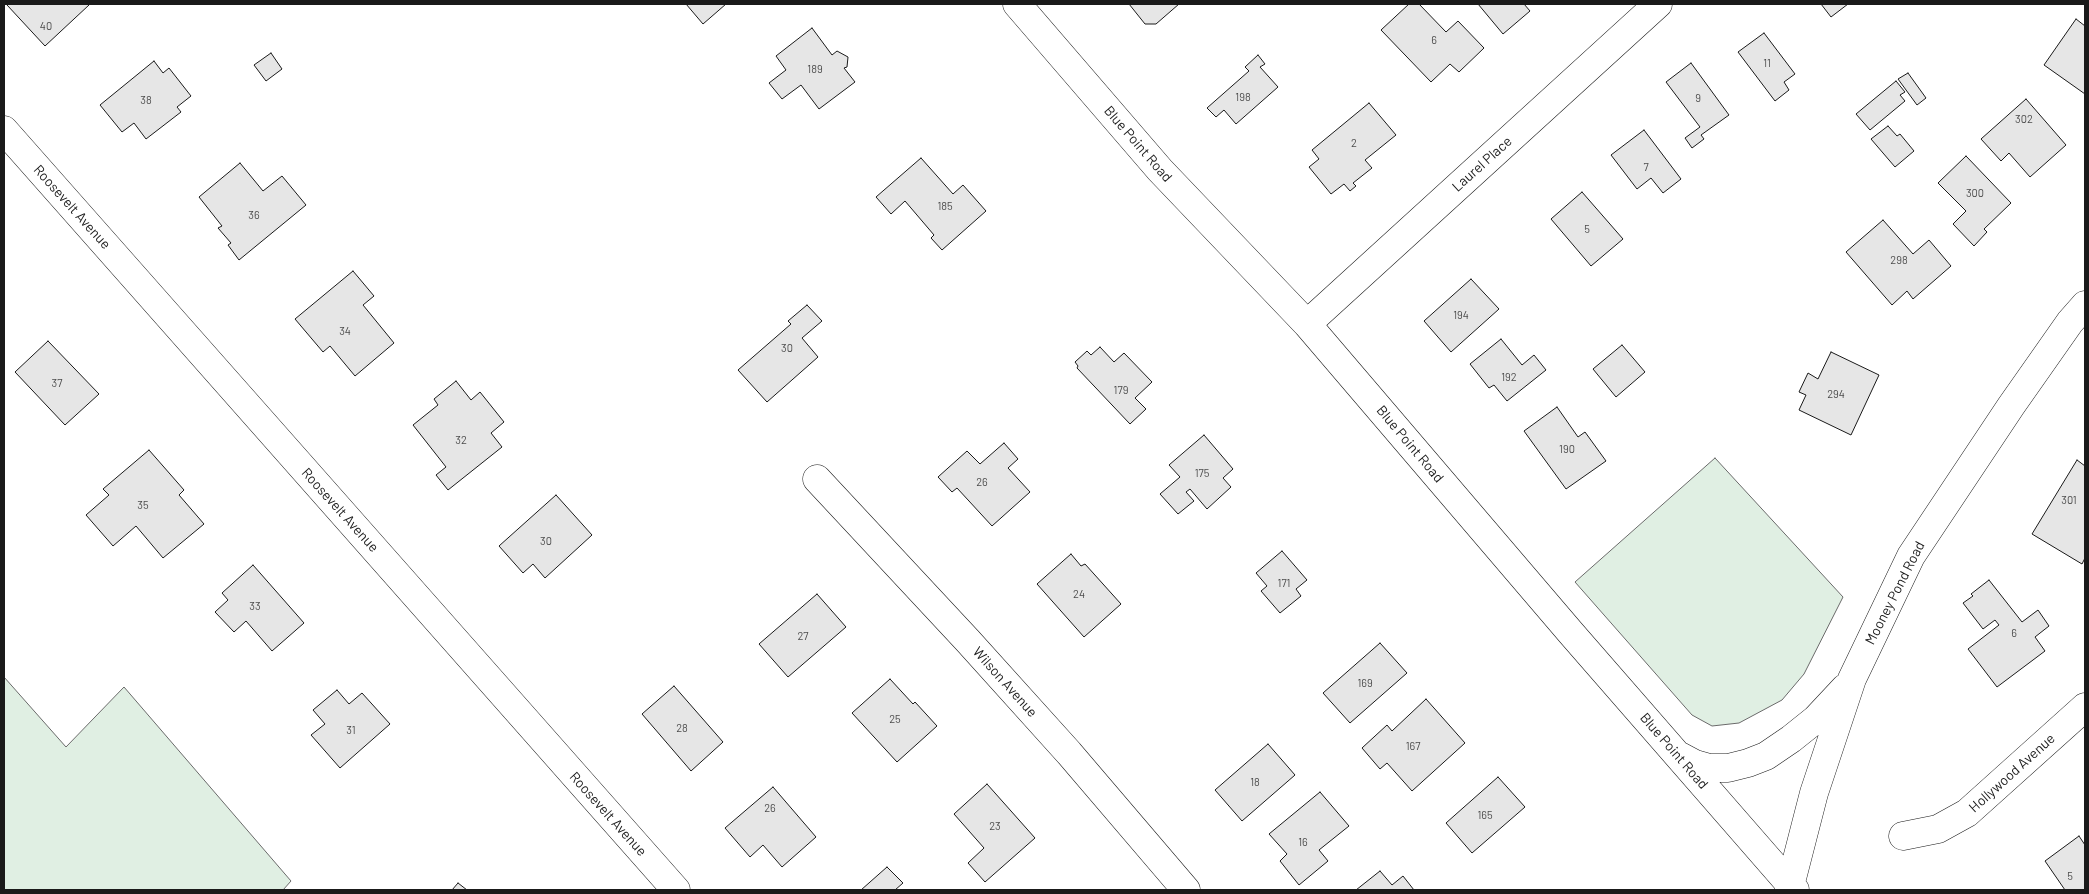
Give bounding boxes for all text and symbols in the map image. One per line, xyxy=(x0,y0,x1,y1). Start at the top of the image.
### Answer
house number: 40 xyxy=(40,19,52,33)
house number: 6 xyxy=(1431,33,1437,47)
house number: 11 xyxy=(1763,56,1771,70)
house number: 189 xyxy=(807,62,823,76)
house number: 198 xyxy=(1235,90,1251,104)
house number: 9 xyxy=(1695,91,1701,105)
house number: 38 xyxy=(140,93,152,107)
street label: Blue Point Road xyxy=(1100,102,1176,186)
house number: 302 xyxy=(2015,112,2033,126)
street label: Laurel Place xyxy=(1449,133,1515,195)
house number: 2 xyxy=(1351,136,1357,150)
house number: 7 xyxy=(1643,160,1649,174)
street label: Roosevelt Avenue xyxy=(30,162,114,252)
house number: 300 xyxy=(1966,186,1984,200)
house number: 185 xyxy=(937,199,953,213)
house number: 36 xyxy=(248,208,260,222)
house number: 5 xyxy=(1584,222,1590,236)
house number: 298 xyxy=(1890,253,1908,267)
house number: 194 xyxy=(1453,308,1469,322)
house number: 34 xyxy=(339,324,351,338)
house number: 30 xyxy=(781,341,793,355)
house number: 192 xyxy=(1501,370,1517,384)
house number: 37 xyxy=(52,376,62,390)
house number: 179 xyxy=(1114,383,1128,397)
house number: 294 xyxy=(1827,387,1845,401)
street label: Blue Point Road xyxy=(1373,402,1447,486)
house number: 32 xyxy=(455,433,467,447)
house number: 190 xyxy=(1559,442,1575,456)
street label: Roosevelt Avenue xyxy=(298,465,382,555)
house number: 175 xyxy=(1195,466,1209,480)
house number: 26 xyxy=(976,475,988,489)
house number: 301 xyxy=(2061,493,2077,507)
house number: 35 xyxy=(137,498,149,512)
house number: 30 xyxy=(540,534,552,548)
street label: Mooney Pond Road xyxy=(1862,539,1928,647)
house number: 171 xyxy=(1278,576,1290,590)
house number: 24 xyxy=(1073,587,1085,601)
house number: 33 xyxy=(249,599,261,613)
house number: 6 xyxy=(2011,626,2017,640)
house number: 27 xyxy=(797,629,809,643)
street label: Wilson Avenue xyxy=(969,644,1041,720)
house number: 169 xyxy=(1357,676,1373,690)
street label: Blue Point Road xyxy=(1636,709,1712,793)
house number: 25 xyxy=(889,712,901,726)
house number: 28 xyxy=(676,721,688,735)
house number: 31 xyxy=(346,723,356,737)
street label: Hollywood Avenue xyxy=(1966,730,2058,816)
house number: 167 xyxy=(1406,739,1420,753)
street label: Roosevelt Avenue xyxy=(566,769,650,859)
house number: 18 xyxy=(1250,775,1260,789)
house number: 26 xyxy=(764,801,776,815)
house number: 165 xyxy=(1477,808,1493,822)
house number: 23 xyxy=(989,819,1001,833)
house number: 16 xyxy=(1298,835,1308,849)
house number: 5 xyxy=(2067,869,2073,883)

